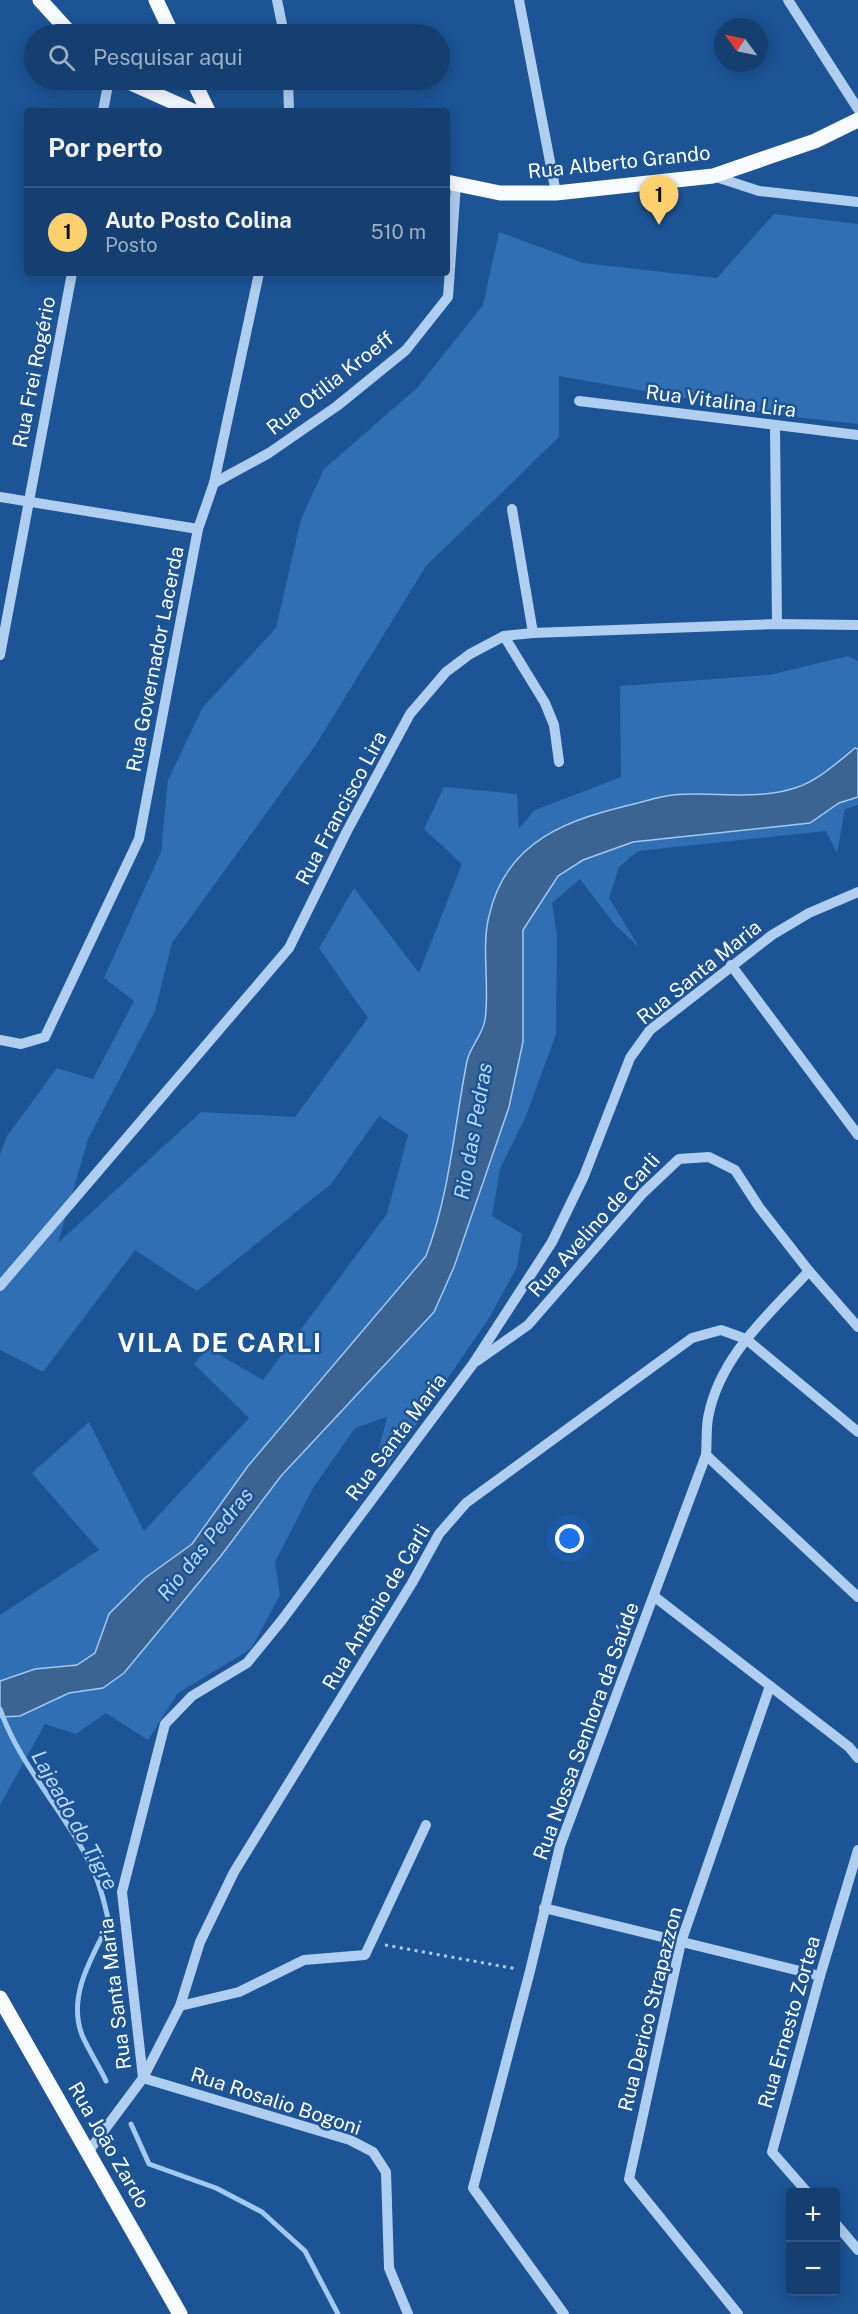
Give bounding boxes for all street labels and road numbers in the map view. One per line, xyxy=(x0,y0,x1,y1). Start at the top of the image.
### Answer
street label: Rua Alberto Grando xyxy=(527,140,711,184)
street label: Rua Frei Rogério xyxy=(8,294,60,450)
street label: Rua Otilia Kroeff xyxy=(262,326,398,440)
street label: Rua Vitalina Lira xyxy=(644,380,798,422)
street label: Rua Governador Lacerda xyxy=(121,544,189,774)
street label: Rua Francisco Lira xyxy=(290,727,392,889)
street label: Rua Santa Maria xyxy=(632,915,766,1029)
street label: Rua Avelino de Carli xyxy=(523,1148,665,1302)
street label: Rua Santa Maria xyxy=(341,1369,451,1505)
street label: Rua Antônio de Carli xyxy=(317,1520,435,1694)
street label: Rua Nossa Senhora da Saúde xyxy=(528,1599,644,1863)
street label: Rua Derico Strapazzon xyxy=(613,1904,687,2114)
street label: Rua Santa Maria xyxy=(94,1917,136,2071)
street label: Rua Ernesto Zortea xyxy=(753,1933,825,2111)
street label: Rua Rosalio Bogoni xyxy=(188,2062,364,2140)
street label: Rua João Zardo xyxy=(63,2078,155,2212)

